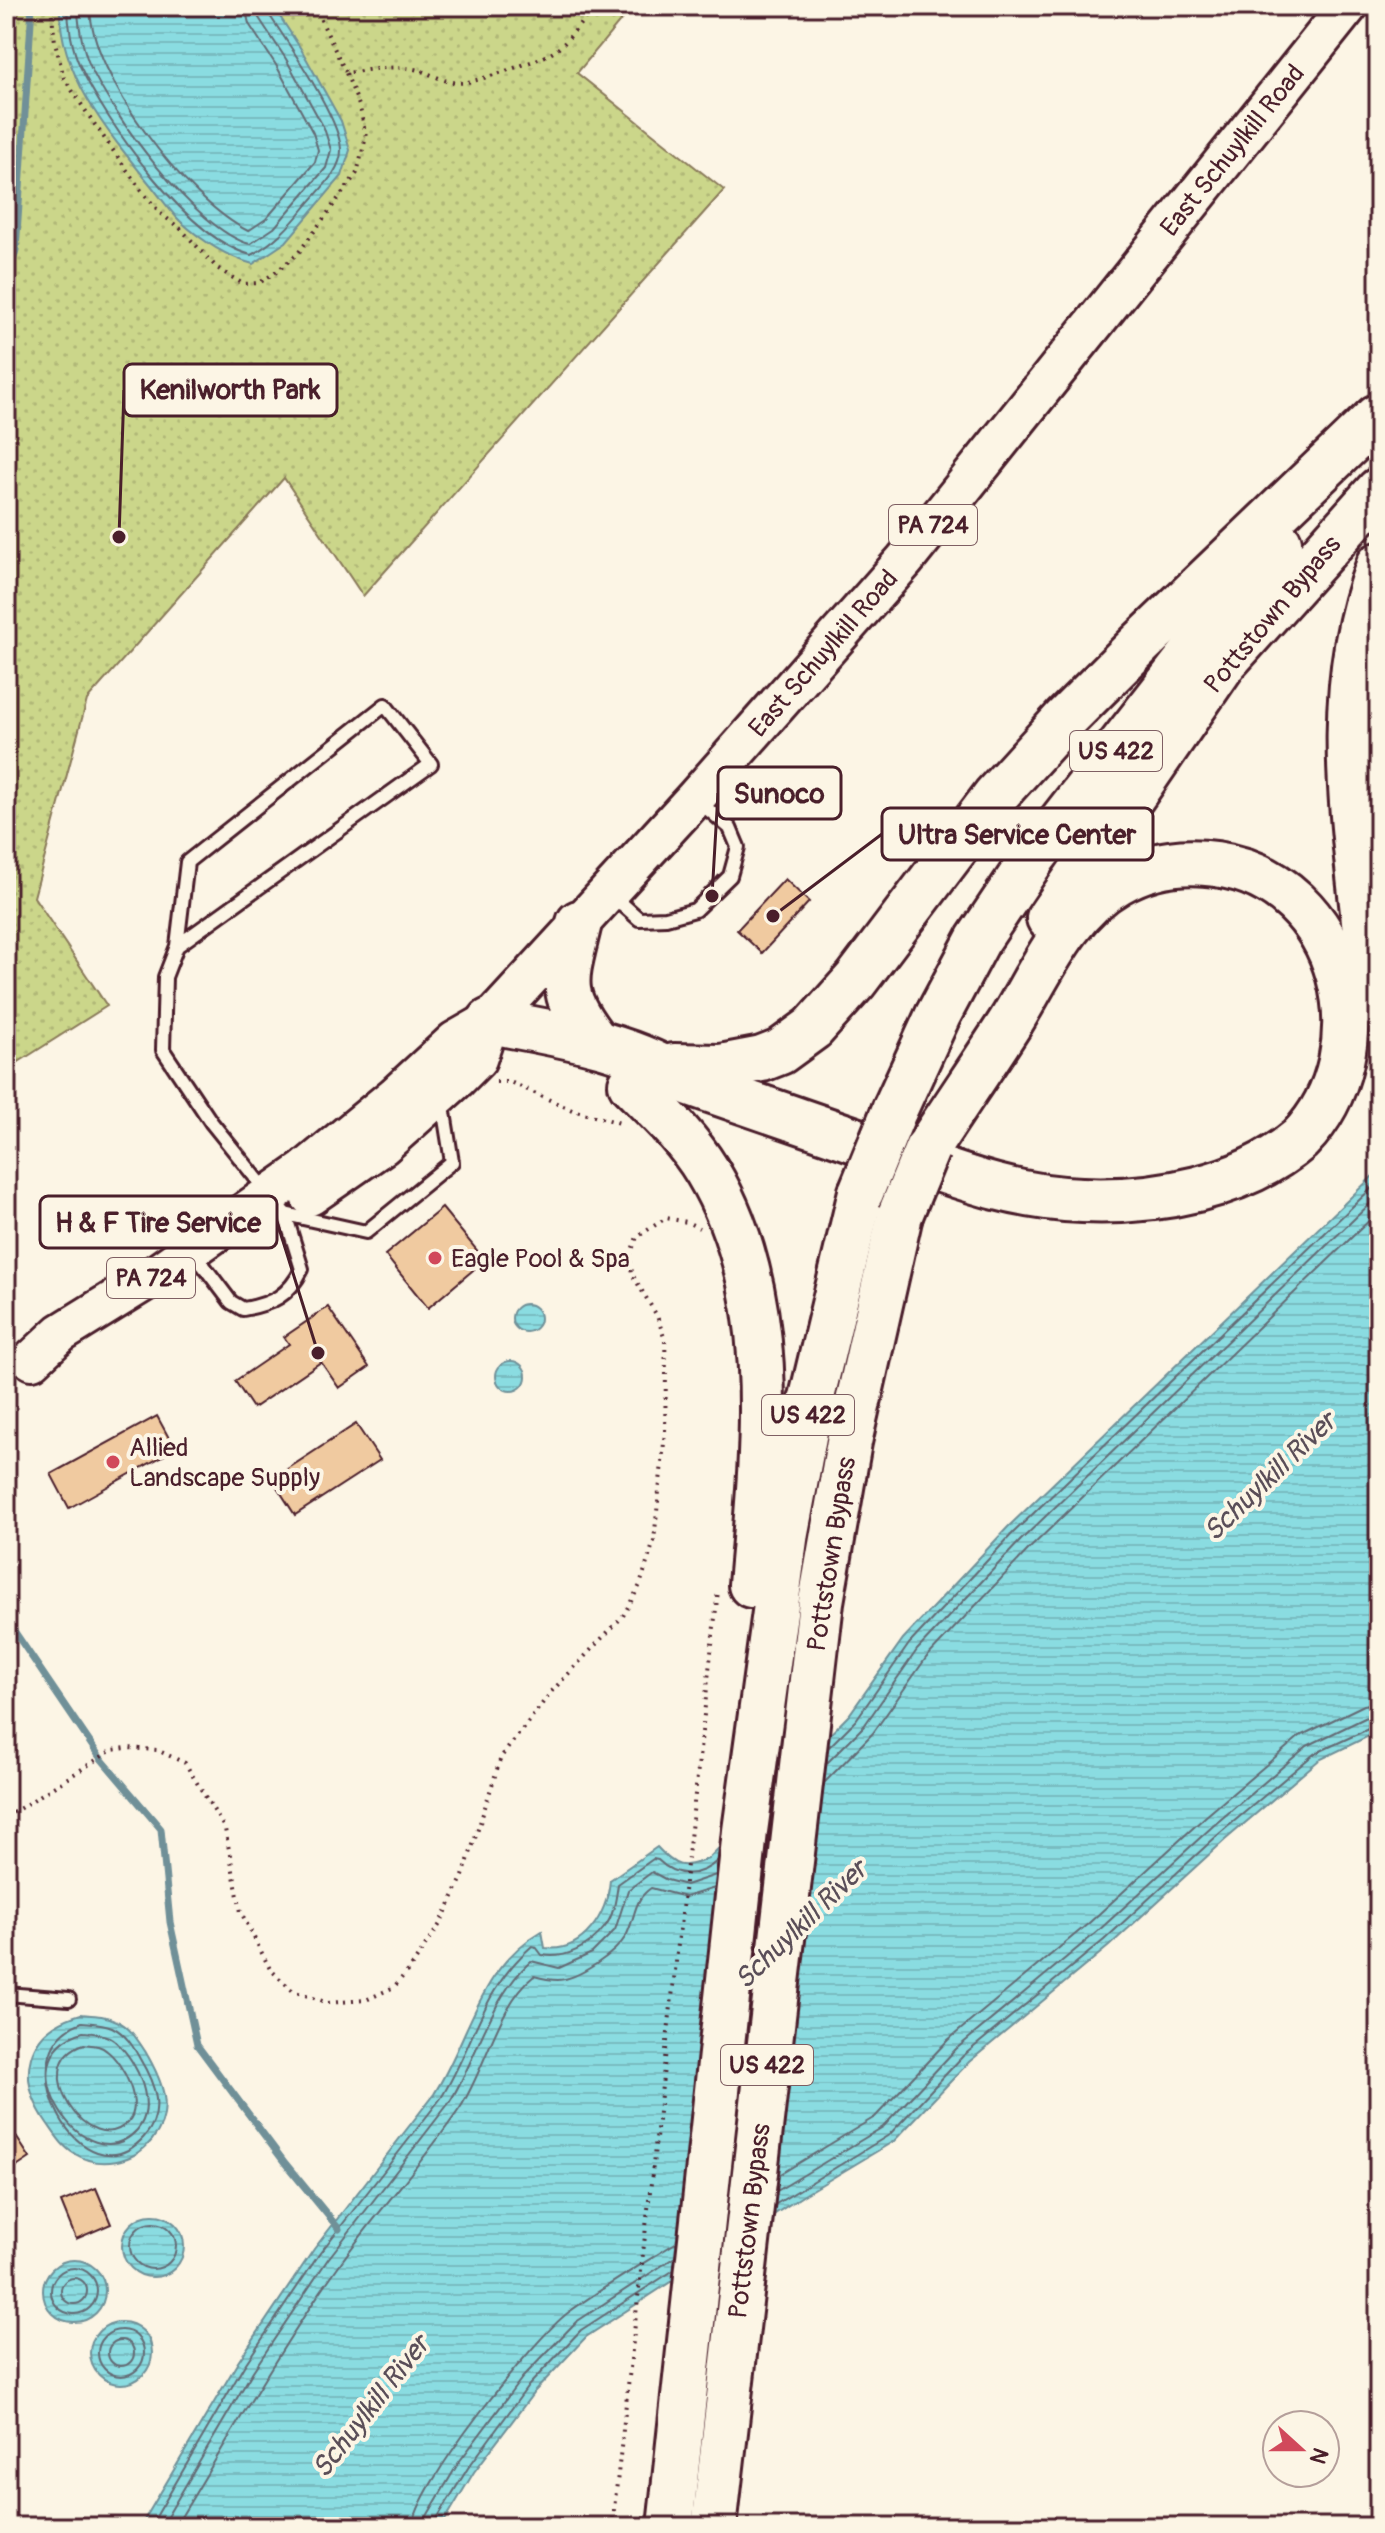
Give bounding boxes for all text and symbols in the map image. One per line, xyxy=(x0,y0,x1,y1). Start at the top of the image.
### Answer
street label: East Schuylkill Road xyxy=(1154,58,1312,243)
callout: Kenilworth Park xyxy=(124,364,337,416)
text: Kenilworth Park xyxy=(139,373,321,408)
road number: PA 724 xyxy=(889,505,977,545)
street label: Pottstown Bypass xyxy=(1197,529,1348,700)
street label: East Schuylkill Road xyxy=(742,563,905,744)
road number: US 422 xyxy=(1070,731,1162,771)
callout: Sunoco xyxy=(718,767,841,819)
text: Sunoco xyxy=(733,777,825,812)
callout: Ultra Service Center xyxy=(882,808,1153,860)
text: Ultra Service Center xyxy=(898,818,1137,853)
callout: H & F Tire Service xyxy=(40,1196,277,1248)
text: H & F Tire Service xyxy=(55,1206,262,1241)
place label: Eagle Pool & Spa xyxy=(451,1243,630,1275)
marker: Eagle Pool & Spa xyxy=(426,1249,444,1267)
road number: PA 724 xyxy=(107,1258,195,1298)
road number: US 422 xyxy=(762,1395,854,1435)
water label: Schuylkill River xyxy=(1196,1403,1346,1549)
place label: Allied Landscape Supply xyxy=(129,1432,320,1494)
marker: Allied Landscape Supply xyxy=(104,1453,122,1471)
street label: Pottstown Bypass xyxy=(801,1454,863,1654)
water label: Schuylkill River xyxy=(727,1851,877,1997)
road number: US 422 xyxy=(721,2045,813,2085)
street label: Pottstown Bypass xyxy=(722,2121,778,2321)
water label: Schuylkill River xyxy=(305,2326,439,2485)
north arrow xyxy=(1261,2409,1341,2489)
text: N xyxy=(1303,2444,1334,2468)

